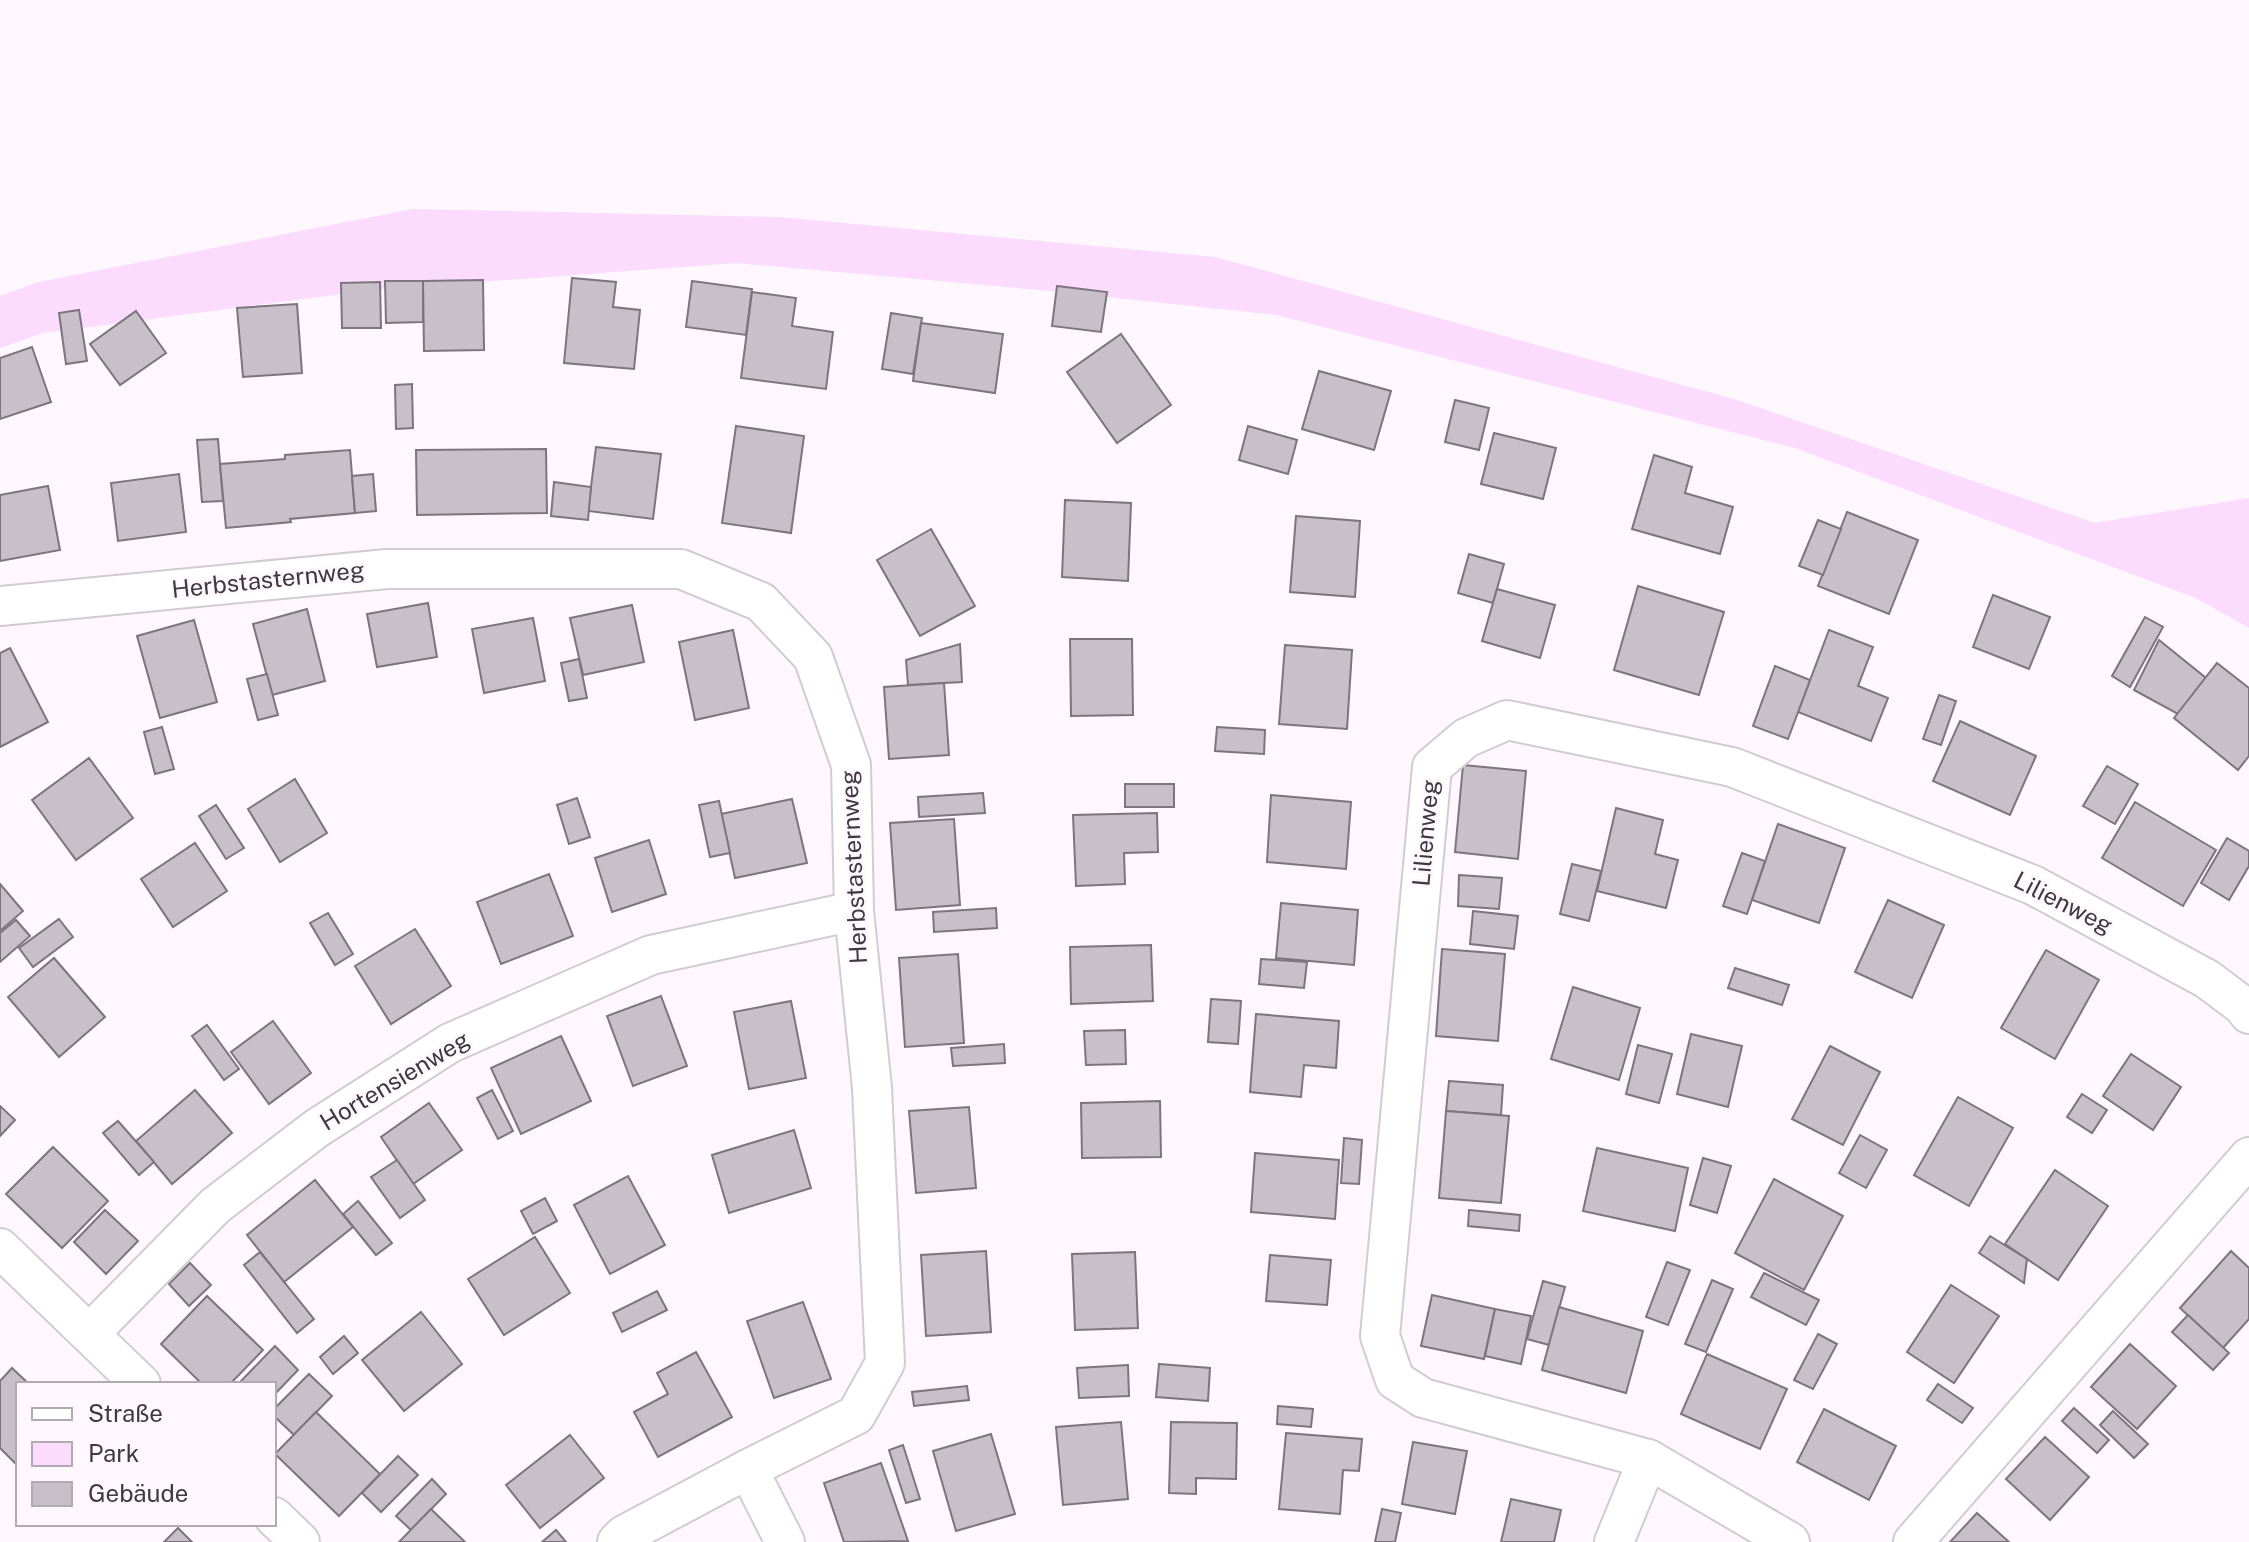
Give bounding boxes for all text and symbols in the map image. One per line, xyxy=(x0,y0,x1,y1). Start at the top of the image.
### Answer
street label: Herbstasternweg xyxy=(170,555,366,603)
street label: Herbstasternweg xyxy=(834,769,872,965)
street label: Lilienweg xyxy=(1406,778,1444,887)
street label: Lilienweg xyxy=(2009,865,2117,939)
street label: Hortensienweg xyxy=(315,1025,474,1136)
legend xyxy=(16,1382,276,1526)
text: Straße xyxy=(88,1399,163,1427)
text: Park xyxy=(88,1439,139,1467)
text: Gebäude xyxy=(88,1479,188,1507)

